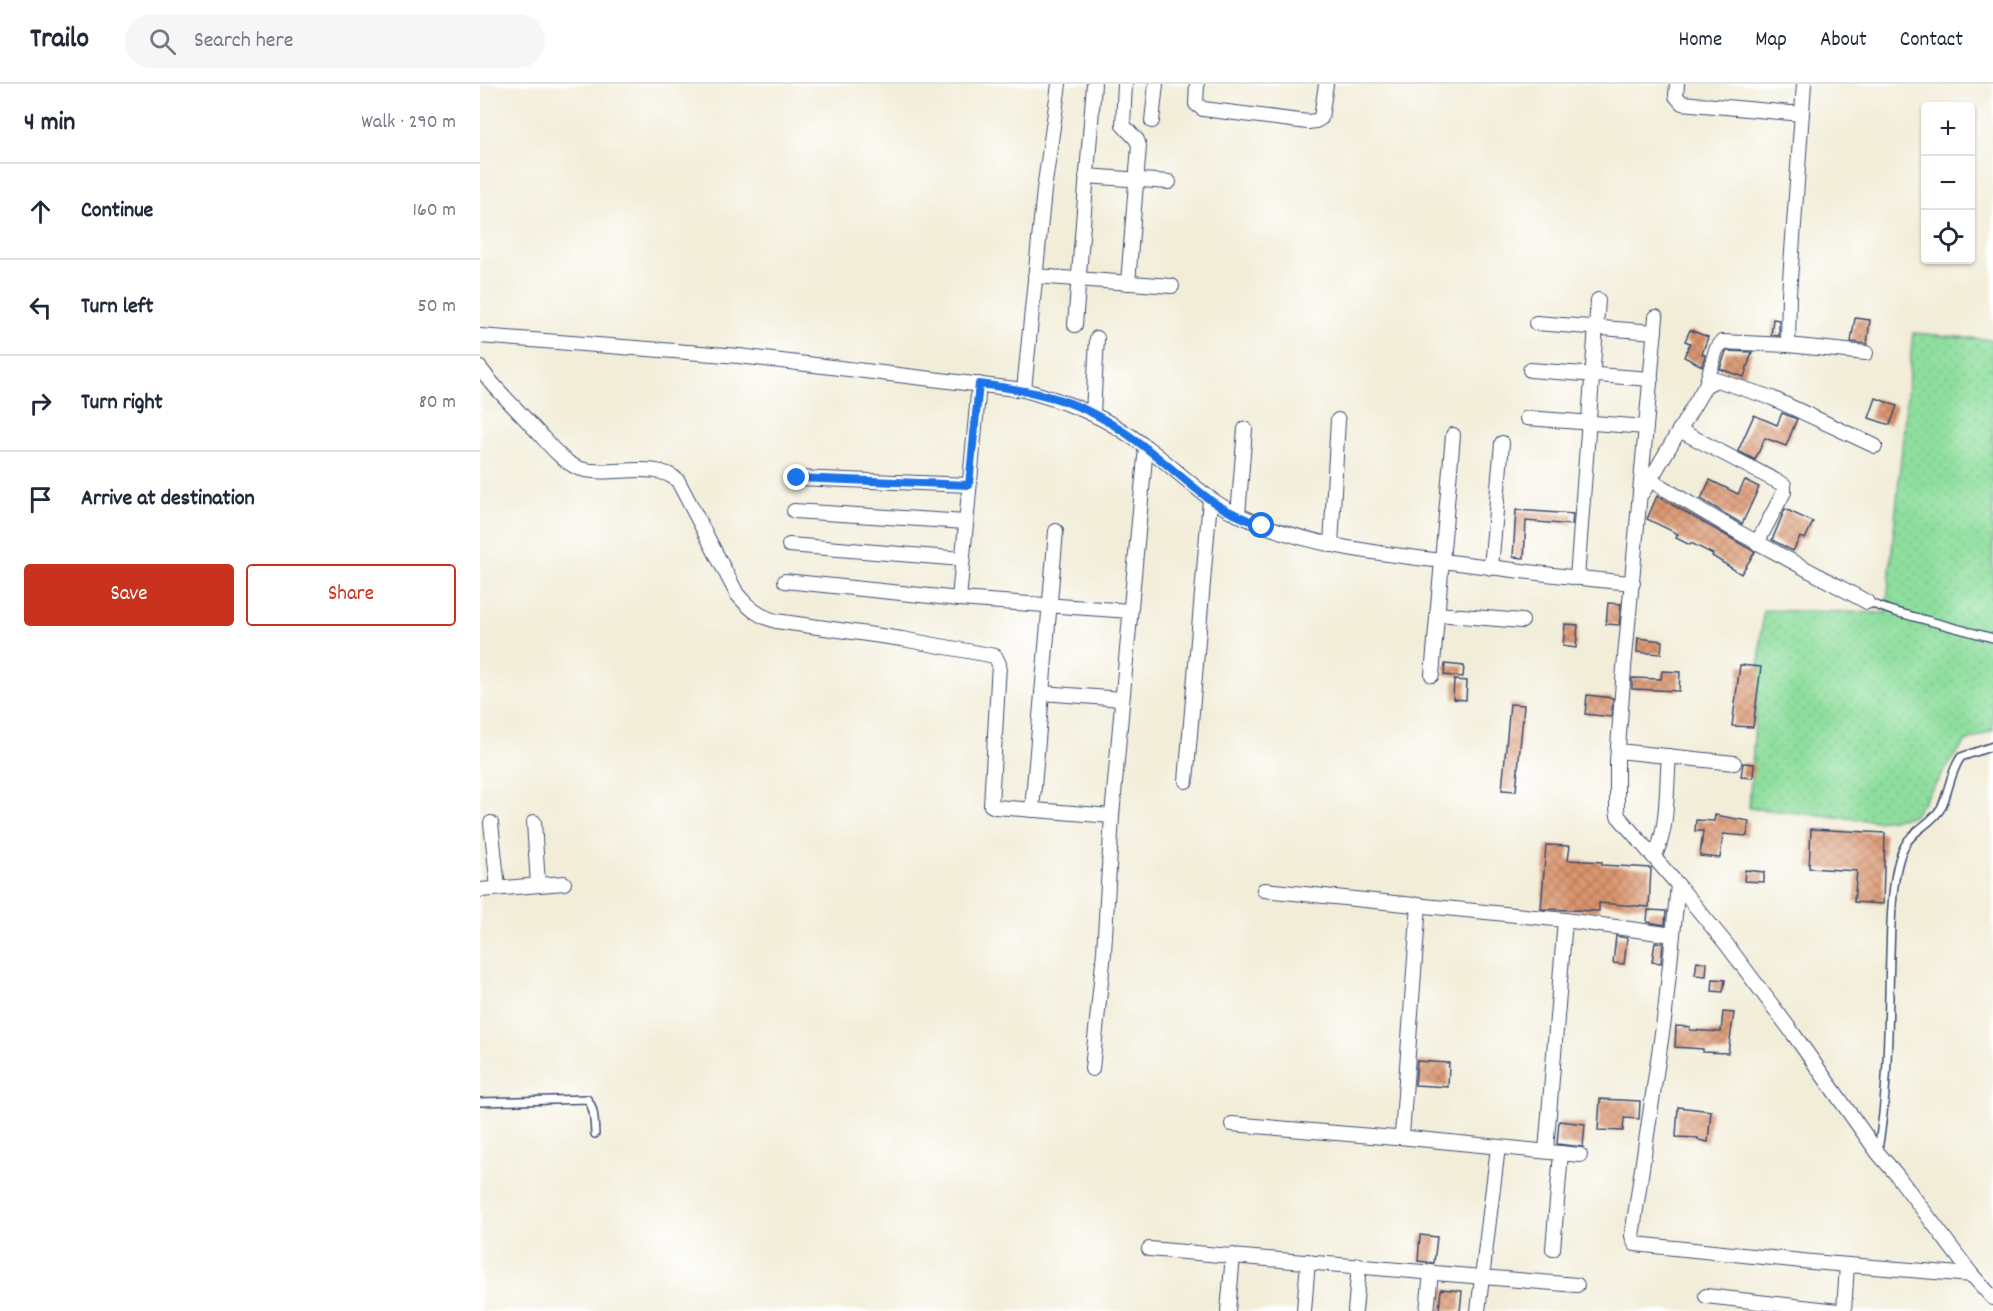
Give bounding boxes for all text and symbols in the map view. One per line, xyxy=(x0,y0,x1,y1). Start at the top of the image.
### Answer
search box xyxy=(125,14,545,68)
text: Trailo xyxy=(30,21,89,61)
icon: search xyxy=(146,25,179,58)
text: Search here xyxy=(194,26,293,57)
text: Home xyxy=(1678,26,1722,56)
text: Map xyxy=(1755,26,1787,56)
text: About xyxy=(1820,26,1867,56)
text: Contact xyxy=(1900,26,1963,56)
map controls xyxy=(1921,102,1975,264)
button: + xyxy=(1921,102,1975,156)
text: 4 min xyxy=(24,105,75,142)
text: Walk · 290 m xyxy=(361,109,456,137)
button: − xyxy=(1921,156,1975,210)
icon: ahead xyxy=(24,195,57,228)
text: Continue xyxy=(81,196,153,227)
text: 160 m xyxy=(413,197,456,225)
button: locate xyxy=(1921,210,1975,264)
icon: left xyxy=(24,291,57,324)
text: Turn left xyxy=(81,292,153,323)
text: 50 m xyxy=(418,293,456,321)
icon: right xyxy=(24,387,57,420)
text: Turn right xyxy=(81,388,163,419)
text: 80 m xyxy=(419,389,456,417)
route end xyxy=(783,464,809,490)
icon: arrive xyxy=(24,483,57,516)
text: Arrive at destination xyxy=(81,484,255,515)
route start xyxy=(1248,512,1274,538)
button: Save xyxy=(24,564,234,626)
button: Share xyxy=(246,564,456,626)

